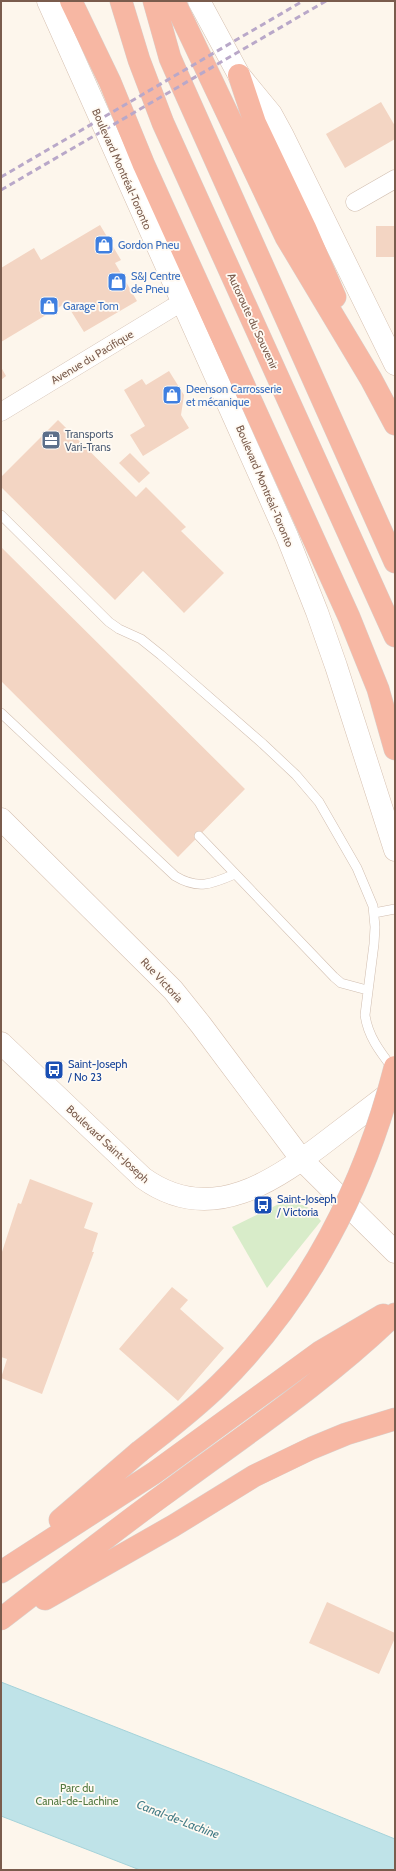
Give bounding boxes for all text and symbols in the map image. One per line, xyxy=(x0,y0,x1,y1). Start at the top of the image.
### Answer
street label: Boulevard Montréal-Toronto xyxy=(89,106,155,232)
shop icon: Gordon Pneu xyxy=(93,234,115,256)
place label: Gordon Pneu xyxy=(118,238,179,252)
place label: S&J Centre de Pneu xyxy=(131,269,181,296)
shop icon: S&J Centre de Pneu xyxy=(106,271,128,293)
street label: Autoroute du Souvenir xyxy=(225,271,282,372)
shop icon: Garage Tom xyxy=(38,295,60,317)
place label: Garage Tom xyxy=(63,299,119,313)
street label: Avenue du Pacifique xyxy=(48,327,136,387)
place label: Deenson Carrosserie et mécanique xyxy=(186,382,282,409)
shop icon: Deenson Carrosserie et mécanique xyxy=(161,384,183,406)
street label: Boulevard Montréal-Toronto xyxy=(233,423,297,549)
place label: Transports Vari-Trans xyxy=(65,427,114,454)
office icon: Transports Vari-Trans xyxy=(40,429,62,451)
street label: Rue Victoria xyxy=(138,955,187,1006)
place label: Saint-Joseph / No 23 xyxy=(67,1057,127,1084)
bus stop icon: Saint-Joseph / No 23 xyxy=(43,1059,65,1081)
street label: Boulevard Saint-Joseph xyxy=(64,1102,152,1186)
place label: Saint-Joseph / Victoria xyxy=(276,1192,336,1219)
bus stop icon: Saint-Joseph / Victoria xyxy=(252,1194,274,1216)
park label: Parc du Canal-de-Lachine xyxy=(35,1781,119,1808)
water label: Canal-de-Lachine xyxy=(135,1796,222,1842)

